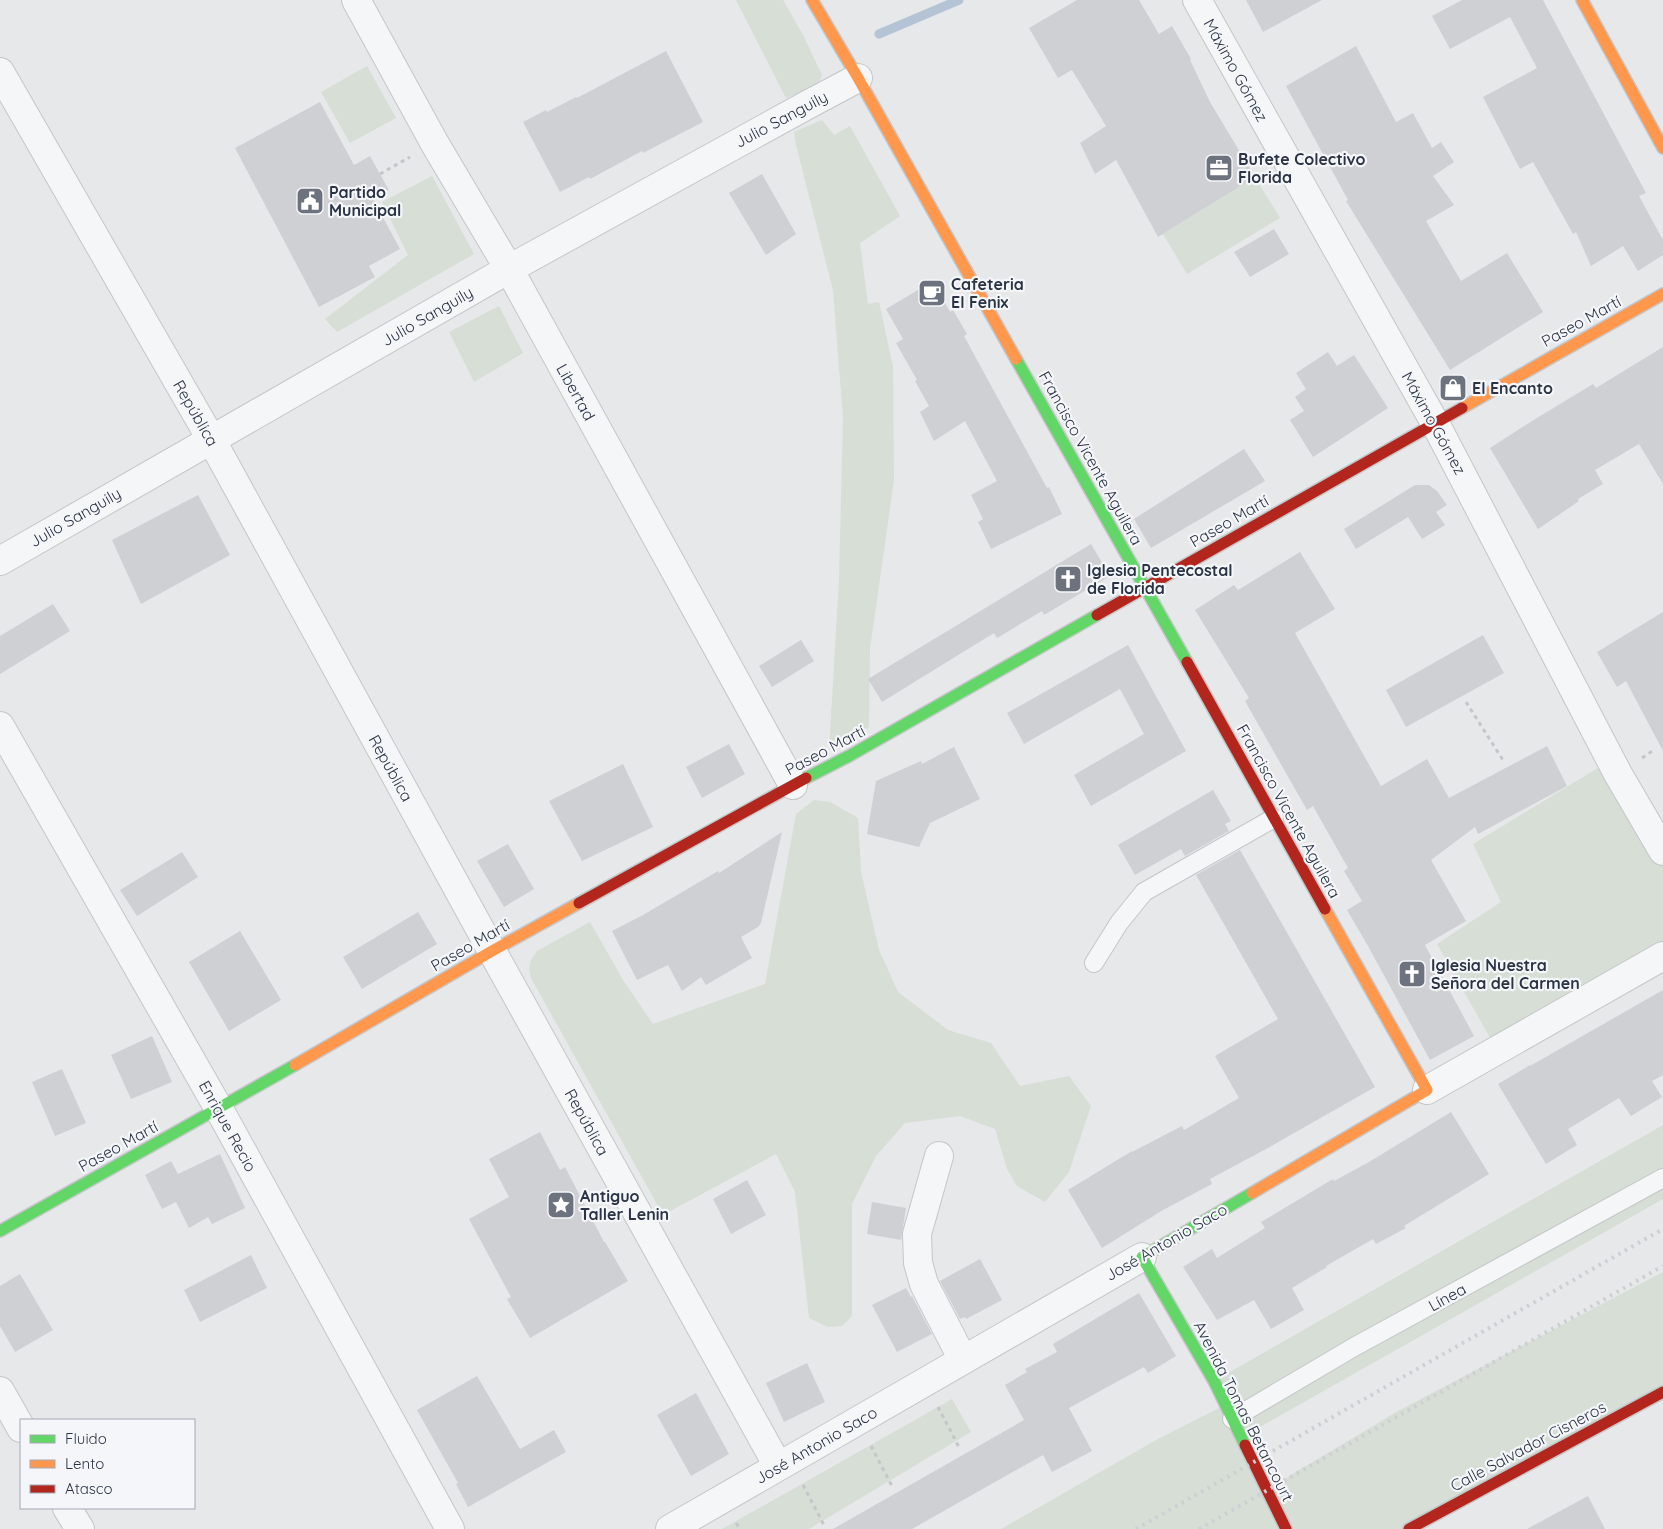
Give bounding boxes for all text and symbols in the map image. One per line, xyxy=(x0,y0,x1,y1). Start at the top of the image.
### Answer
street label: Máximo Gómez xyxy=(1199,15,1273,125)
street label: Julio Sanguily xyxy=(731,86,831,152)
place label: Bufete Colectivo Florida xyxy=(1238,149,1365,187)
office icon: Bufete Colectivo Florida xyxy=(1204,153,1234,183)
place label: Partido Municipal xyxy=(329,182,401,220)
public building icon: Partido Municipal xyxy=(295,186,325,216)
place label: Cafeteria El Fenix xyxy=(951,274,1024,312)
cafe icon: Cafeteria El Fenix xyxy=(917,278,947,308)
street label: Julio Sanguily xyxy=(378,282,476,350)
street label: Paseo Martí xyxy=(1538,291,1625,351)
street label: Libertad xyxy=(552,360,600,424)
street label: Francisco Vicente Aguilera xyxy=(1035,368,1147,548)
street label: Máximo Gómez xyxy=(1397,368,1471,478)
shop icon: El Encanto xyxy=(1438,373,1468,403)
street label: República xyxy=(169,376,223,450)
place label: El Encanto xyxy=(1472,378,1553,398)
street label: Julio Sanguily xyxy=(26,483,124,551)
street label: Paseo Martí xyxy=(1186,490,1272,552)
place label: Iglesia Pentecostal de Florida xyxy=(1087,560,1233,598)
church icon: Iglesia Pentecostal de Florida xyxy=(1053,564,1083,594)
street label: Paseo Martí xyxy=(782,720,869,779)
street label: Francisco Vicente Aguilera xyxy=(1233,721,1345,901)
street label: República xyxy=(364,731,418,805)
street label: Paseo Martí xyxy=(427,914,513,976)
place label: Iglesia Nuestra Señora del Carmen xyxy=(1431,955,1580,993)
church icon: Iglesia Nuestra Señora del Carmen xyxy=(1397,959,1427,989)
street label: Enrique Recio xyxy=(195,1077,261,1175)
street label: República xyxy=(560,1085,614,1159)
street label: Paseo Martí xyxy=(75,1116,162,1176)
place label: Antiguo Taller Lenin xyxy=(580,1186,669,1224)
place icon: Antiguo Taller Lenin xyxy=(546,1190,576,1220)
street label: José Antonio Saco xyxy=(1101,1199,1231,1285)
street label: Línea xyxy=(1425,1279,1469,1315)
street label: Avenida Tomas Betancourt xyxy=(1190,1317,1298,1505)
street label: Calle Salvador Cisneros xyxy=(1447,1396,1609,1496)
street label: José Antonio Saco xyxy=(751,1402,881,1488)
legend xyxy=(20,1419,195,1509)
text: Fluido xyxy=(65,1429,107,1448)
text: Lento xyxy=(65,1454,104,1473)
text: Atasco xyxy=(65,1479,113,1498)

